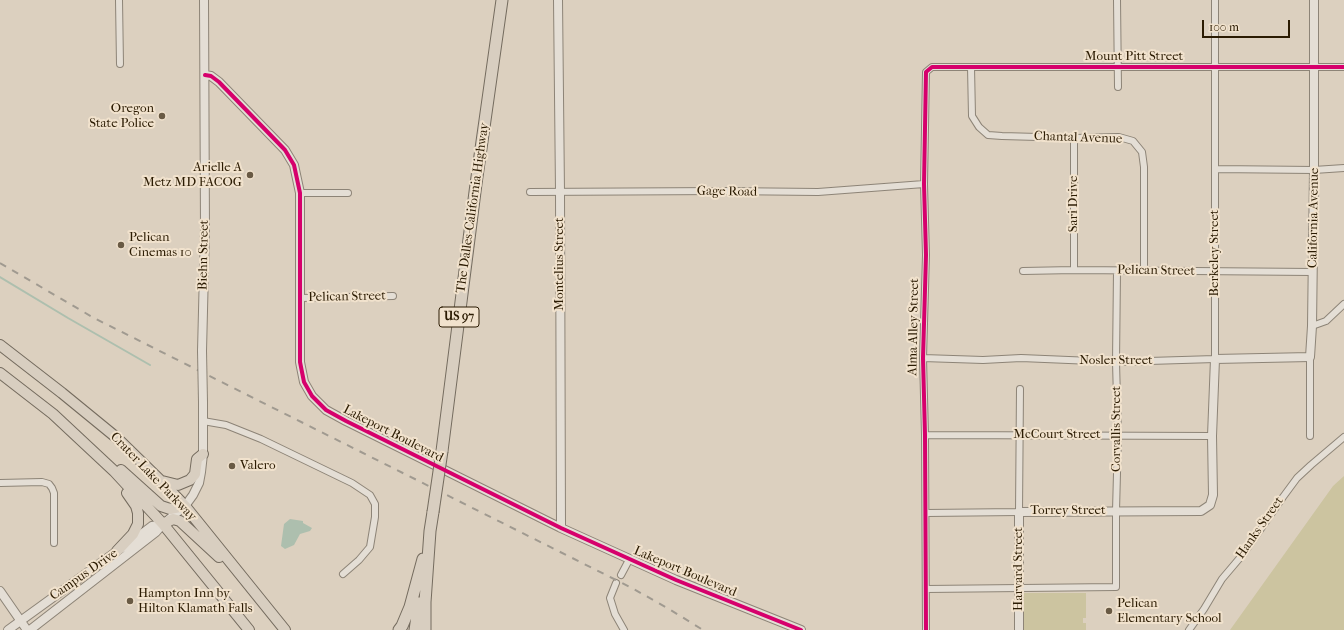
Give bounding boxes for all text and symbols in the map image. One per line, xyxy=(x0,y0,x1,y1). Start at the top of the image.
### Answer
scale bar xyxy=(1204,12,1292,38)
text: 100 m xyxy=(1209,20,1239,34)
street label: Mount Pitt Street xyxy=(1085,49,1183,65)
place label: Oregon State Police xyxy=(89,101,154,132)
marker: Oregon State Police xyxy=(157,111,167,121)
street label: The Dalles-California Highway xyxy=(453,122,493,294)
street label: Chantal Avenue xyxy=(1033,129,1123,147)
place label: Arielle A Metz MD FACOG xyxy=(143,160,242,191)
street label: California Avenue xyxy=(1305,168,1323,268)
marker: Arielle A Metz MD FACOG xyxy=(245,170,255,180)
street label: Sari Drive xyxy=(1066,176,1082,232)
street label: Gage Road xyxy=(697,184,757,200)
street label: Berkeley Street xyxy=(1207,210,1223,296)
street label: Montelius Street xyxy=(552,217,568,311)
street label: Biehn Street xyxy=(196,220,212,290)
place label: Pelican Cinemas 10 xyxy=(129,230,192,261)
marker: Pelican Cinemas 10 xyxy=(116,240,126,250)
street label: Pelican Street xyxy=(1117,263,1195,279)
street label: Alma Alley Street xyxy=(905,278,923,376)
street label: Pelican Street xyxy=(308,289,386,305)
road number: US 97 xyxy=(439,307,479,327)
street label: Nosler Street xyxy=(1079,353,1153,369)
street label: Corvallis Street xyxy=(1109,386,1125,472)
street label: Lakeport Boulevard xyxy=(340,402,446,466)
street label: McCourt Street xyxy=(1013,427,1101,443)
street label: Crater Lake Parkway xyxy=(107,429,199,525)
place label: Valero xyxy=(240,458,276,474)
marker: Valero xyxy=(227,461,237,471)
street label: Hanks Street xyxy=(1233,494,1287,562)
street label: Torrey Street xyxy=(1030,503,1106,519)
street label: Harvard Street xyxy=(1011,527,1027,611)
street label: Lakeport Boulevard xyxy=(631,543,739,601)
street label: Campus Drive xyxy=(47,546,121,604)
place label: Hampton Inn by Hilton Klamath Falls xyxy=(138,586,253,617)
marker: Hampton Inn by Hilton Klamath Falls xyxy=(125,596,135,606)
place label: Pelican Elementary School xyxy=(1117,596,1222,627)
marker: Pelican Elementary School xyxy=(1104,606,1114,616)

